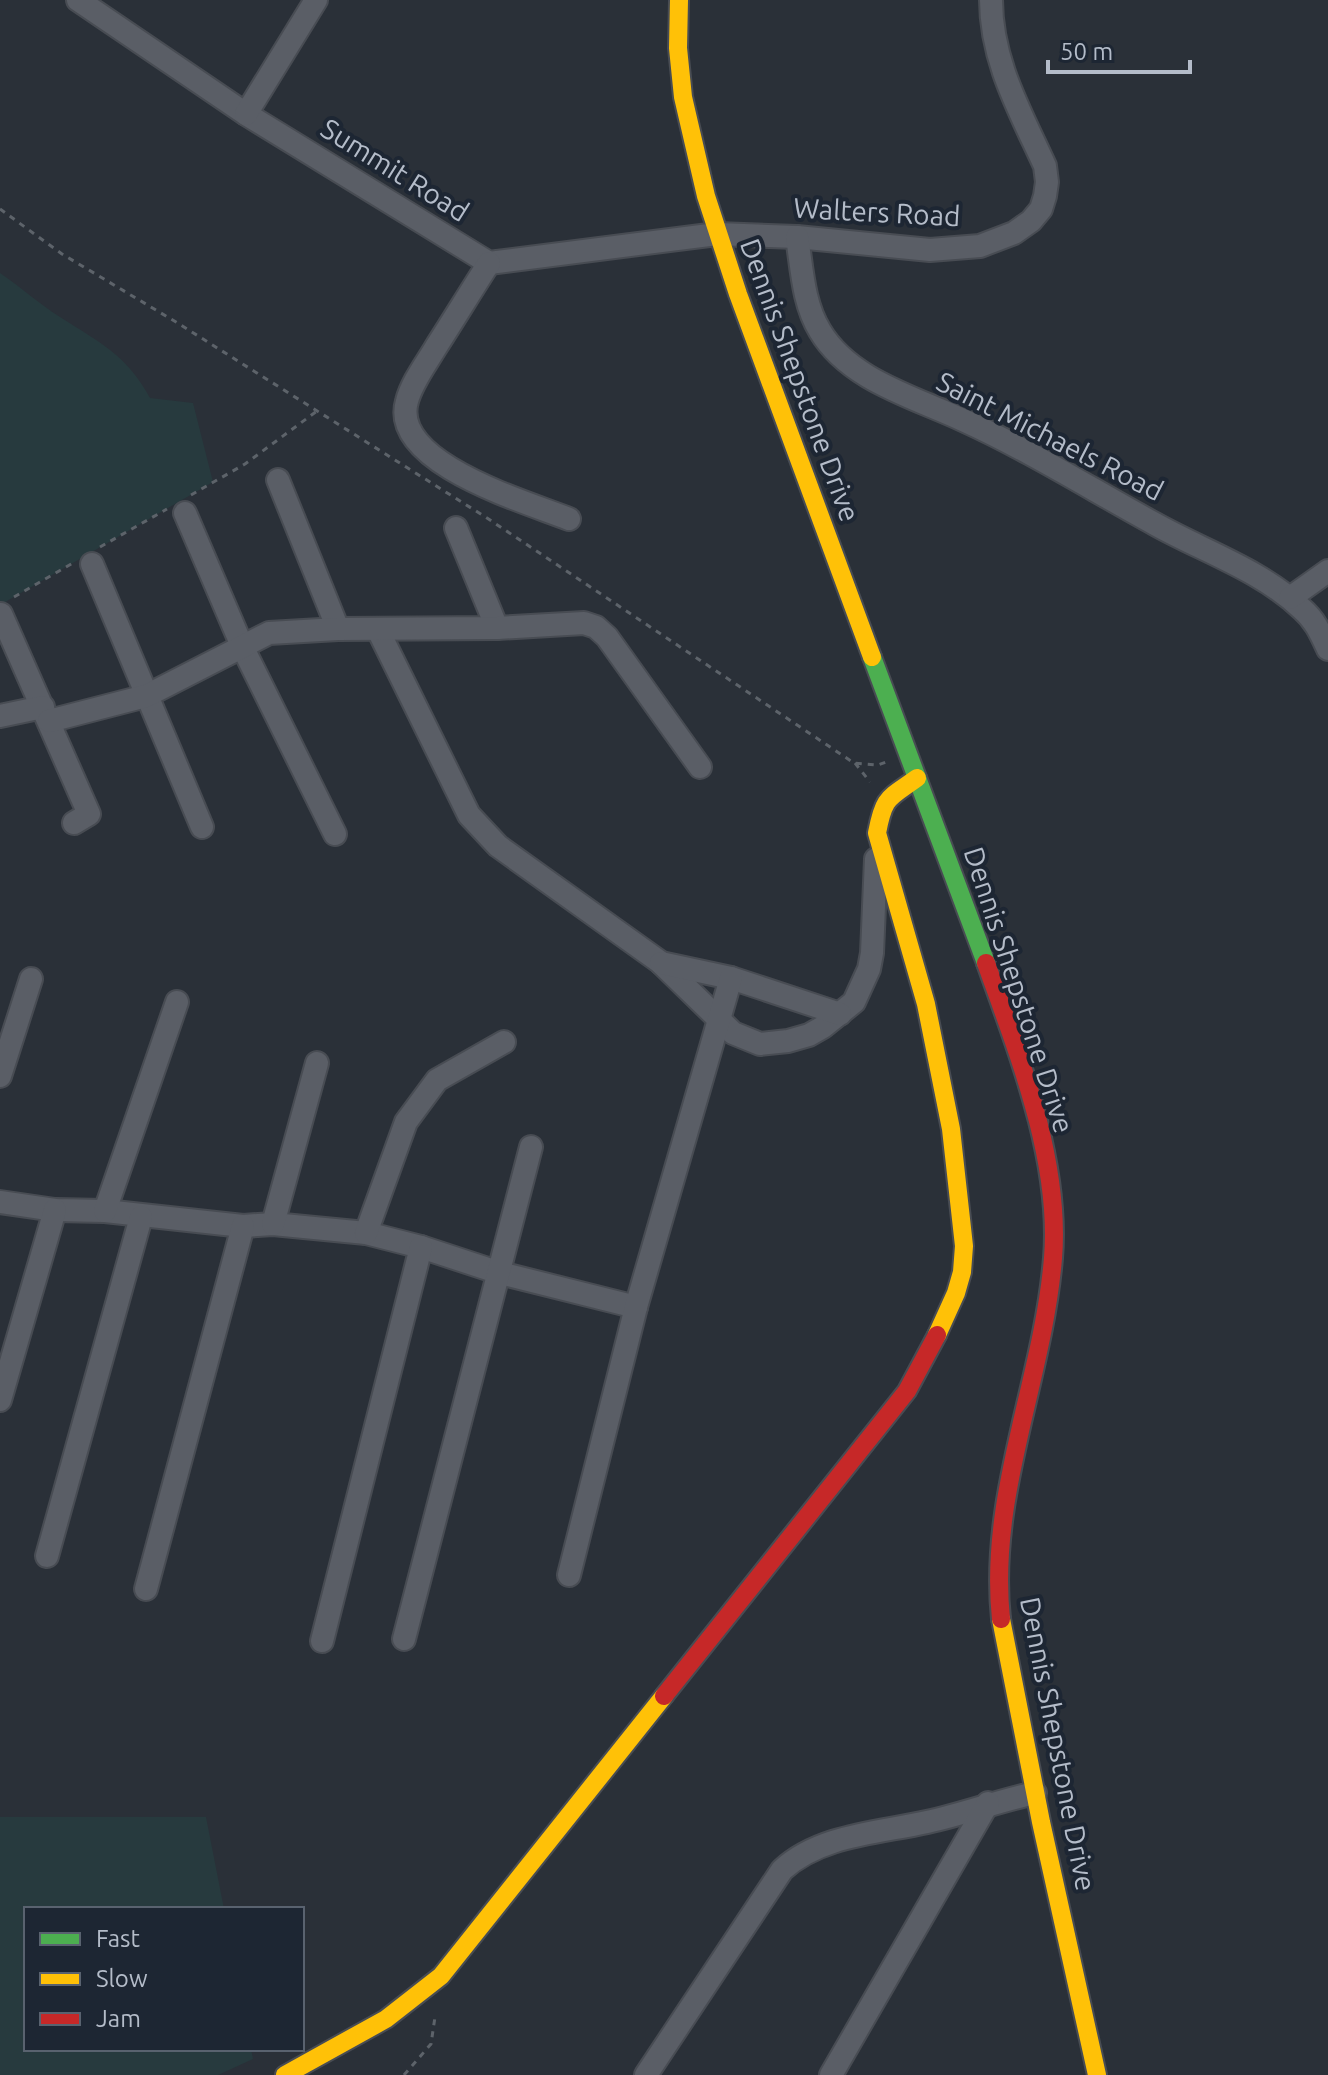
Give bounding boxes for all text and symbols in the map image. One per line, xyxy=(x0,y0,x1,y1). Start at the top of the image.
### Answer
scale bar xyxy=(1048,24,1190,74)
text: 50 m xyxy=(1060,38,1113,65)
street label: Summit Road xyxy=(316,112,475,227)
street label: Walters Road xyxy=(793,192,961,231)
street label: Dennis Shepstone Drive xyxy=(735,234,866,525)
street label: Saint Michaels Road xyxy=(932,365,1169,506)
street label: Dennis Shepstone Drive xyxy=(959,843,1080,1137)
street label: Dennis Shepstone Drive xyxy=(1015,1594,1102,1893)
legend xyxy=(24,1907,304,2051)
text: Fast xyxy=(96,1925,140,1952)
text: Slow xyxy=(96,1965,148,1992)
text: Jam xyxy=(96,2005,141,2032)

